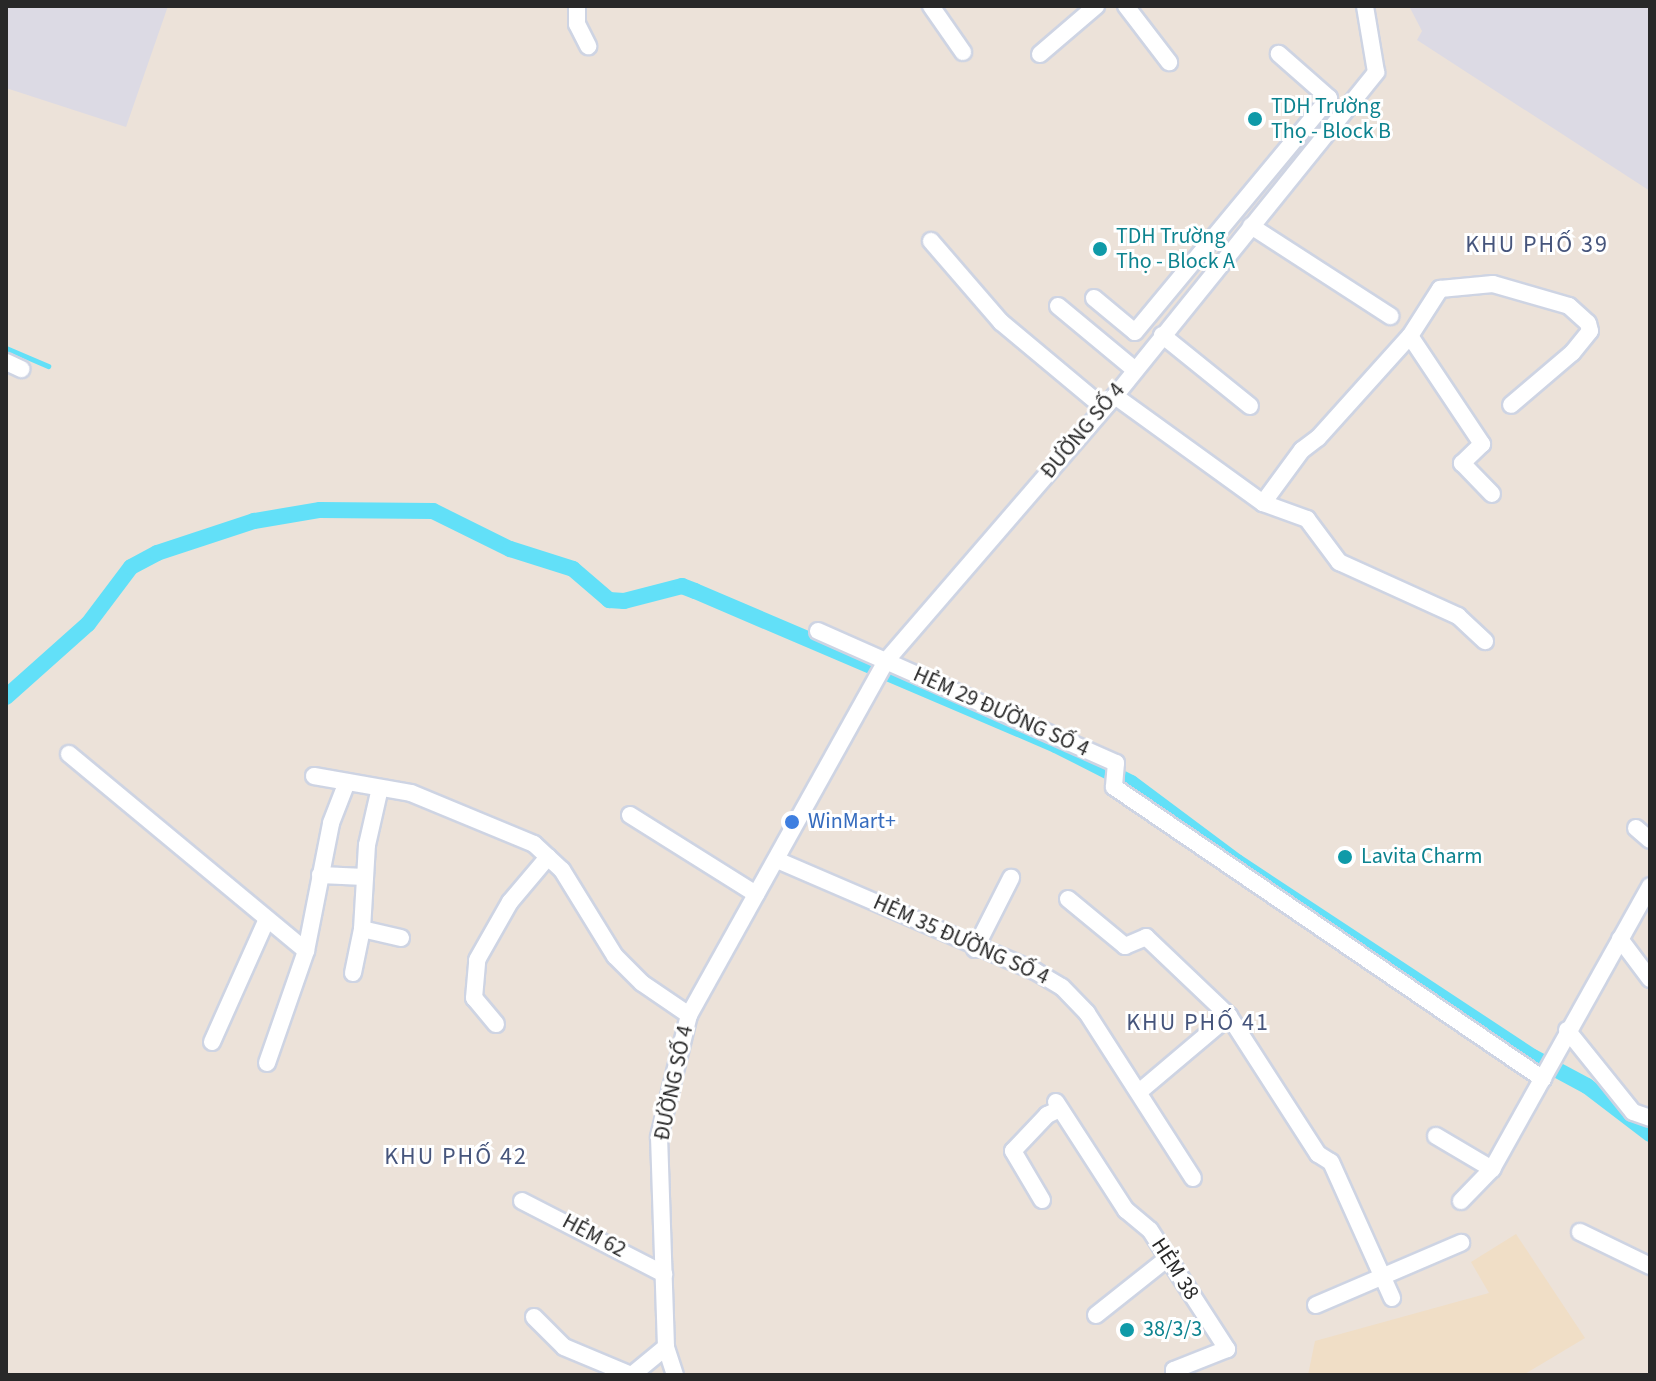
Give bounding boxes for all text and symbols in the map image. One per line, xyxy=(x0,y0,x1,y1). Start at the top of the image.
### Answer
place label: TDH Trường Thọ - Block B xyxy=(1271,93,1391,144)
marker: TDH Trường Thọ - Block B xyxy=(1246,110,1264,128)
place label: TDH Trường Thọ - Block A xyxy=(1116,223,1235,274)
district label: KHU PHỐ 39 xyxy=(1465,231,1609,259)
marker: TDH Trường Thọ - Block A xyxy=(1091,240,1109,258)
street label: ĐƯỜNG SỐ 4 xyxy=(1035,378,1131,484)
street label: HẺM 29 ĐƯỜNG SỐ 4 xyxy=(909,661,1093,763)
place label: WinMart+ xyxy=(808,809,896,835)
marker: WinMart+ xyxy=(783,813,801,831)
place label: Lavita Charm xyxy=(1361,844,1482,870)
marker: Lavita Charm xyxy=(1336,848,1354,866)
street label: HẺM 35 ĐƯỜNG SỐ 4 xyxy=(869,889,1053,991)
district label: KHU PHỐ 41 xyxy=(1126,1009,1270,1037)
street label: ĐƯỜNG SỐ 4 xyxy=(649,1023,699,1143)
district label: KHU PHỐ 42 xyxy=(384,1143,528,1171)
street label: HẺM 62 xyxy=(558,1208,630,1264)
street label: HẺM 38 xyxy=(1145,1233,1205,1305)
place label: 38/3/3 xyxy=(1143,1317,1202,1343)
marker: 38/3/3 xyxy=(1118,1321,1136,1339)

